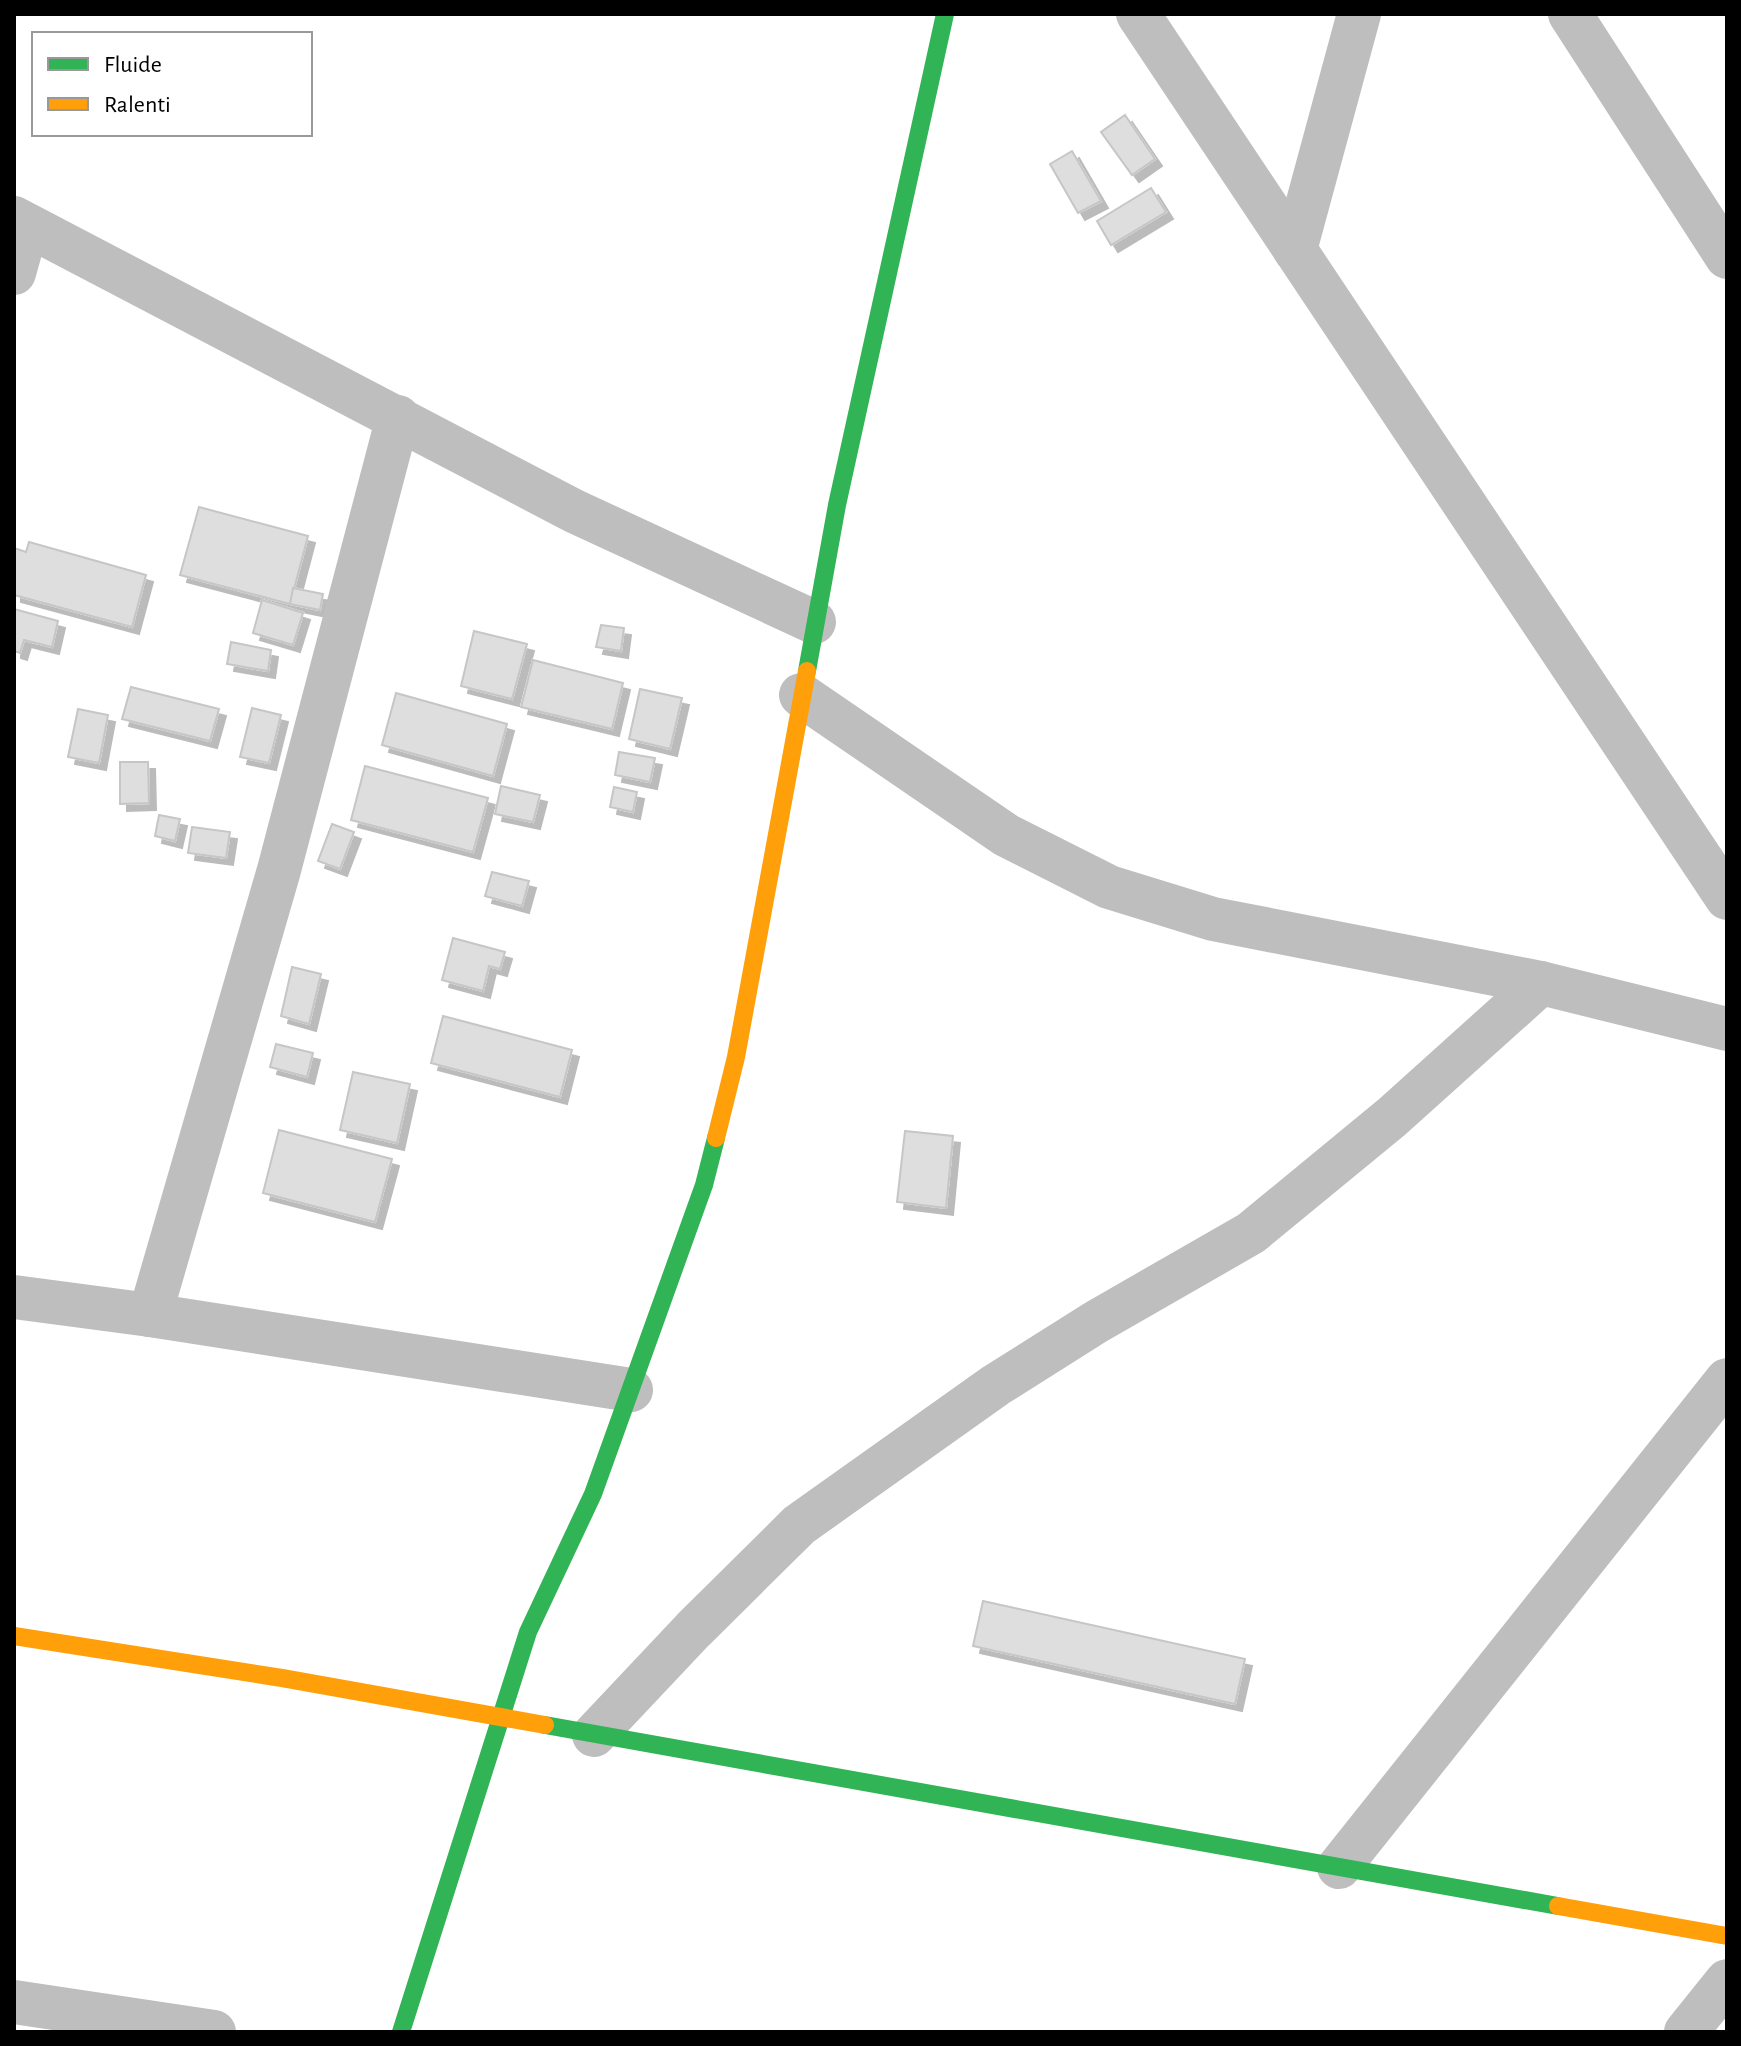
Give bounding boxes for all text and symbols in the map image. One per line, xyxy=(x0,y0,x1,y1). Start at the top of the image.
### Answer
legend xyxy=(32,32,312,136)
text: Fluide xyxy=(104,53,162,77)
text: Ralenti xyxy=(104,93,171,117)

